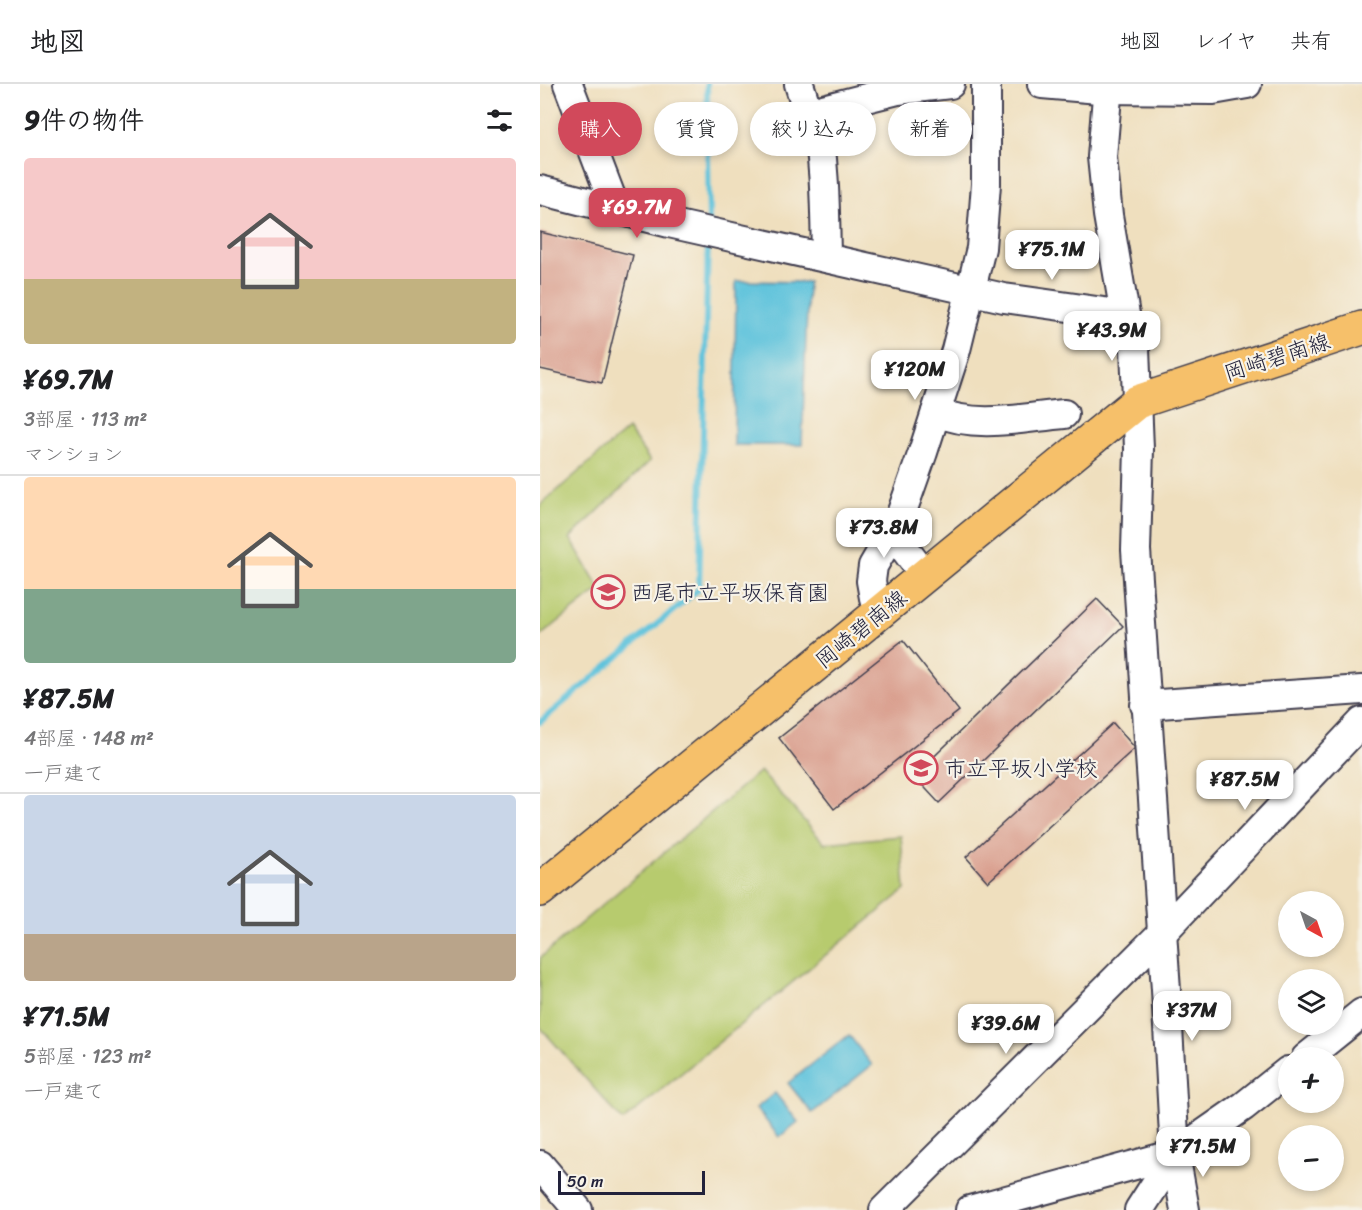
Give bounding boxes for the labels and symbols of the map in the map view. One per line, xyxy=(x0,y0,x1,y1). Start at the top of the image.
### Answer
pin: ¥69.7M xyxy=(588,188,686,239)
pin: ¥75.1M xyxy=(1003,230,1101,281)
pin: ¥43.9M xyxy=(1063,311,1161,362)
street label: 岡崎碧南線 xyxy=(1219,321,1335,393)
pin: ¥120M xyxy=(873,350,957,401)
pin: ¥73.8M xyxy=(835,508,933,559)
place label: 西尾市立平坂保育園 xyxy=(631,573,829,612)
school or university icon: 西尾市立平坂保育園 xyxy=(590,574,626,610)
street label: 岡崎碧南線 xyxy=(806,579,916,679)
place label: 市立平坂小学校 xyxy=(944,749,1098,788)
school or university icon: 市立平坂小学校 xyxy=(903,750,939,786)
pin: ¥87.5M xyxy=(1196,760,1294,811)
north arrow xyxy=(1278,891,1344,957)
pin: ¥37M xyxy=(1156,991,1228,1042)
pin: ¥39.6M xyxy=(957,1004,1055,1055)
pin: ¥71.5M xyxy=(1154,1127,1252,1178)
scale bar xyxy=(558,1168,705,1196)

